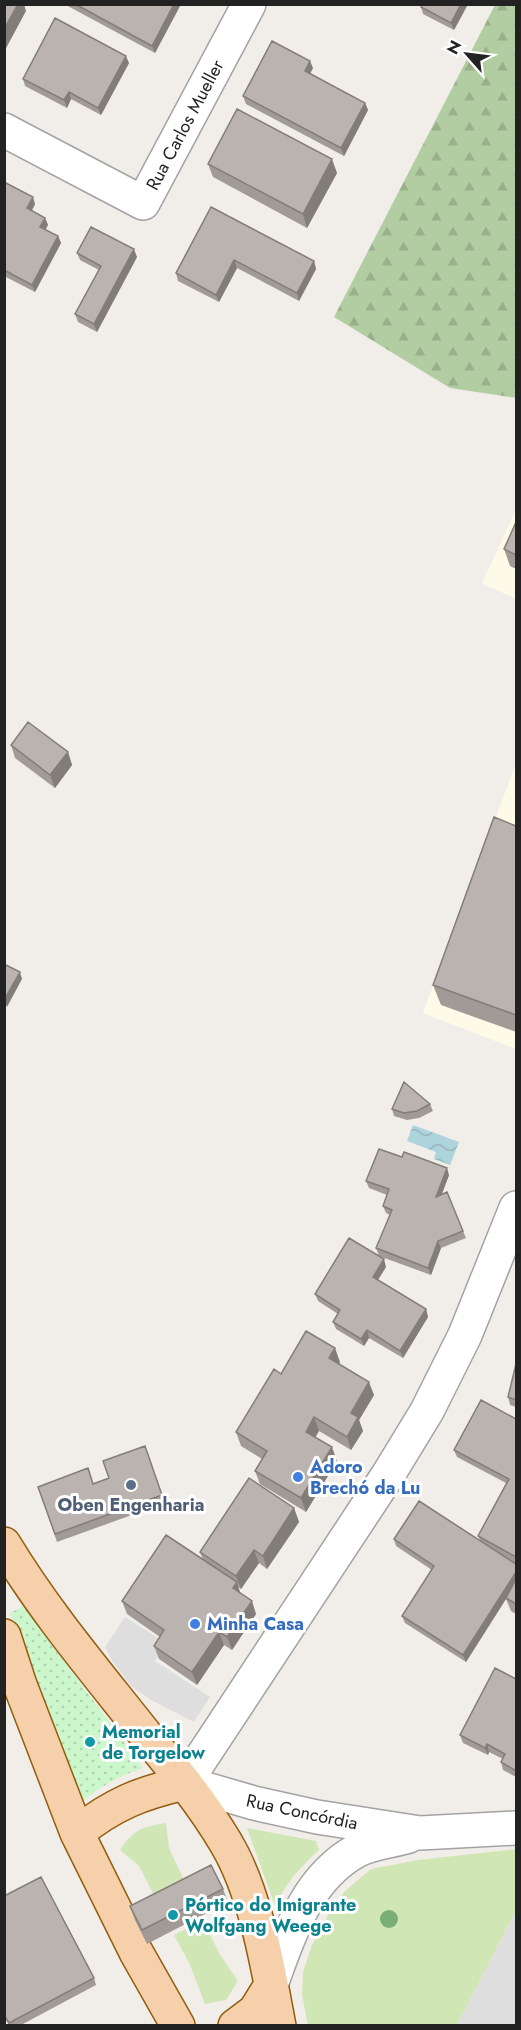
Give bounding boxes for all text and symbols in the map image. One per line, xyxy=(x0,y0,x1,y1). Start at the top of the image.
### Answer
north arrow xyxy=(437,24,497,84)
text: N xyxy=(441,36,467,58)
street label: Rua Carlos Mueller xyxy=(140,54,231,195)
place label: Adoro Brechó da Lu xyxy=(309,1454,420,1501)
marker: Adoro Brechó da Lu xyxy=(291,1470,305,1484)
marker: Oben Engenharia xyxy=(124,1478,138,1492)
place label: Oben Engenharia xyxy=(58,1492,204,1518)
place label: Minha Casa xyxy=(207,1611,304,1637)
marker: Minha Casa xyxy=(188,1617,202,1631)
place label: Memorial de Torgelow xyxy=(102,1719,205,1766)
marker: Memorial de Torgelow xyxy=(83,1735,97,1749)
street label: Rua Concórdia xyxy=(244,1787,360,1837)
place label: Pórtico do Imigrante Wolfgang Weege xyxy=(185,1892,356,1939)
marker: Pórtico do Imigrante Wolfgang Weege xyxy=(166,1908,180,1922)

